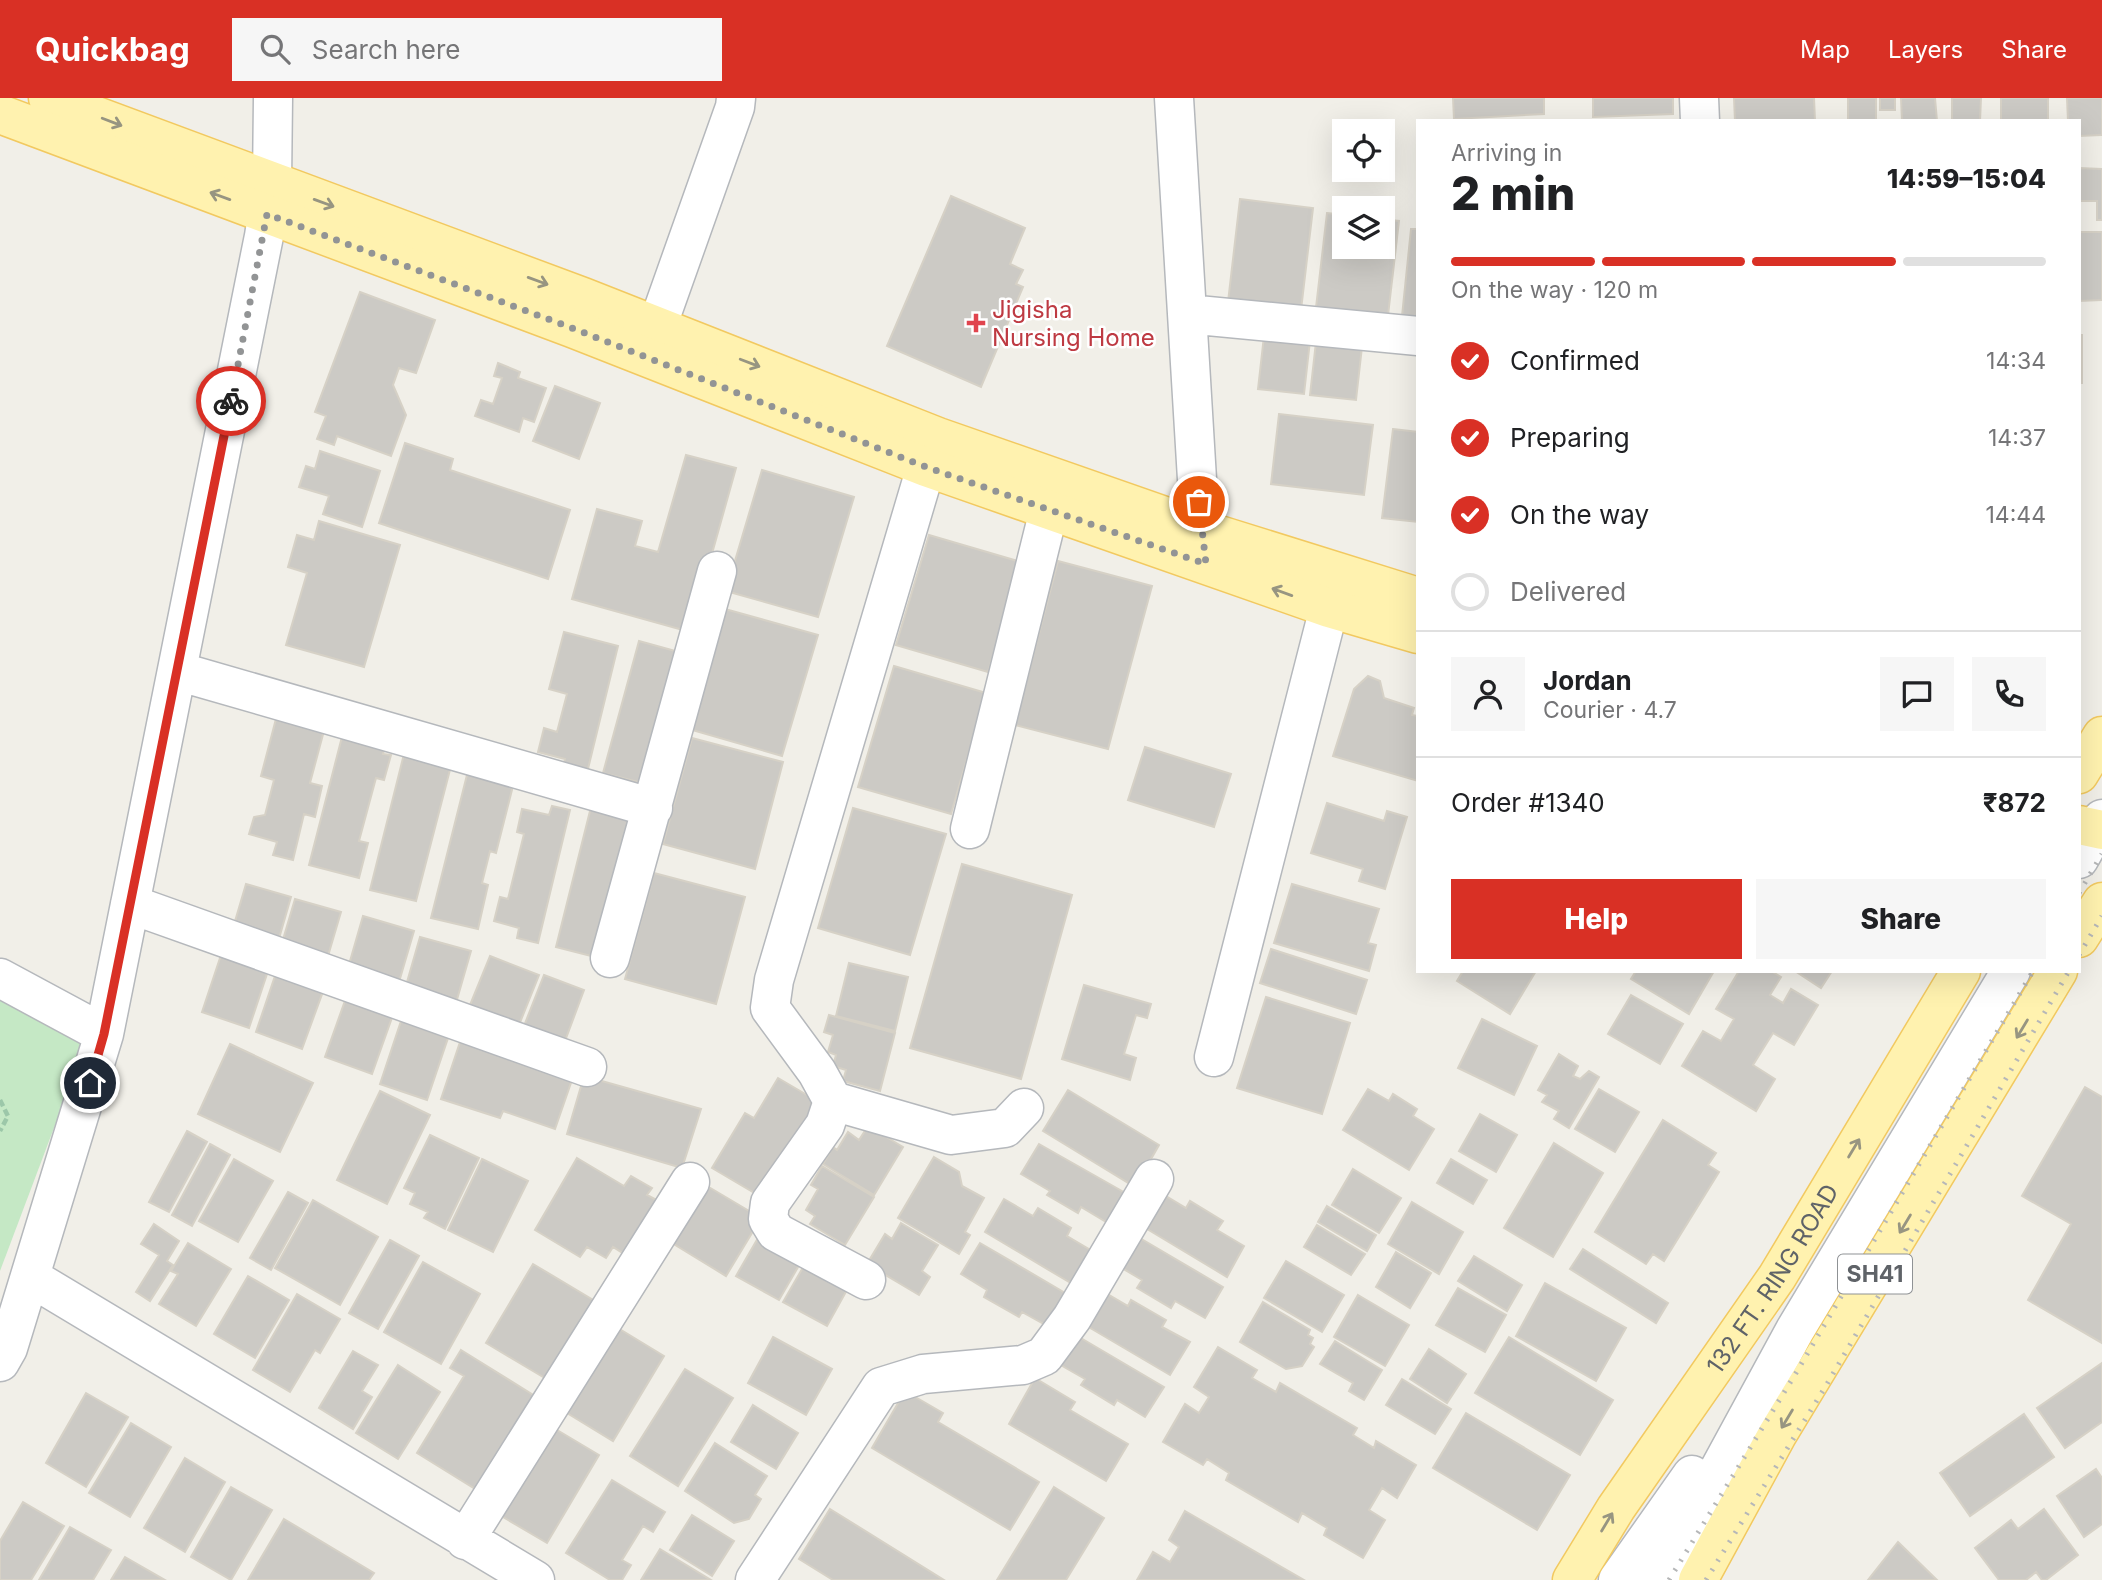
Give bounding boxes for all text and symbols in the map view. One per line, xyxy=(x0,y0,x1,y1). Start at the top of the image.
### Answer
search box xyxy=(232,18,722,81)
text: Quickbag xyxy=(35,29,190,69)
icon: search xyxy=(256,30,294,68)
text: Search here xyxy=(312,34,460,65)
text: Map xyxy=(1800,35,1850,64)
text: Layers xyxy=(1888,35,1963,64)
text: Share xyxy=(2001,35,2067,64)
one-way arrow xyxy=(100,117,122,130)
map controls xyxy=(1332,119,1395,259)
button: locate xyxy=(1332,119,1395,182)
text: Arriving in xyxy=(1451,139,1562,167)
text: 14:59–15:04 xyxy=(1887,163,2046,194)
text: 2 min xyxy=(1451,165,1575,221)
one-way arrow xyxy=(209,189,231,201)
button: layers xyxy=(1332,196,1395,259)
one-way arrow xyxy=(313,197,335,210)
one-way arrow xyxy=(527,276,549,288)
text: On the way · 120 m xyxy=(1451,276,1658,304)
place label: Jigisha Nursing Home xyxy=(992,295,1155,352)
marker: Jigisha Nursing Home xyxy=(966,313,986,333)
icon: check xyxy=(1451,342,1489,380)
text: Confirmed xyxy=(1510,345,1640,376)
text: 14:34 xyxy=(1986,347,2046,375)
one-way arrow xyxy=(739,358,760,371)
courier xyxy=(196,366,266,436)
icon: bike xyxy=(212,382,250,420)
icon: check xyxy=(1451,419,1489,457)
text: Preparing xyxy=(1510,422,1630,453)
text: 14:37 xyxy=(1988,424,2046,452)
pin xyxy=(1169,472,1229,532)
icon: bag xyxy=(1180,483,1218,521)
icon: check xyxy=(1451,496,1489,534)
text: On the way xyxy=(1510,499,1649,530)
text: 14:44 xyxy=(1985,501,2046,529)
text: Delivered xyxy=(1510,576,1626,607)
one-way arrow xyxy=(1272,585,1294,597)
button: person xyxy=(1451,657,1525,731)
button: chat xyxy=(1880,657,1954,731)
button: phone xyxy=(1972,657,2046,731)
text: Jordan xyxy=(1543,665,1632,696)
text: Courier · 4.7 xyxy=(1543,696,1677,724)
text: Order #1340 xyxy=(1451,787,1605,818)
text: ₹872 xyxy=(1983,787,2046,818)
button: Help xyxy=(1451,879,1742,959)
button: Share xyxy=(1756,879,2046,959)
one-way arrow xyxy=(2015,1019,2029,1039)
pin xyxy=(60,1053,120,1113)
icon: home xyxy=(71,1064,109,1102)
one-way arrow xyxy=(1848,1139,1862,1159)
street label: 132 FT. RING ROAD xyxy=(1700,1179,1844,1379)
one-way arrow xyxy=(1897,1214,1911,1234)
road number: SH41 xyxy=(1838,1254,1912,1294)
one-way arrow xyxy=(1780,1408,1794,1428)
one-way arrow xyxy=(1601,1512,1615,1532)

